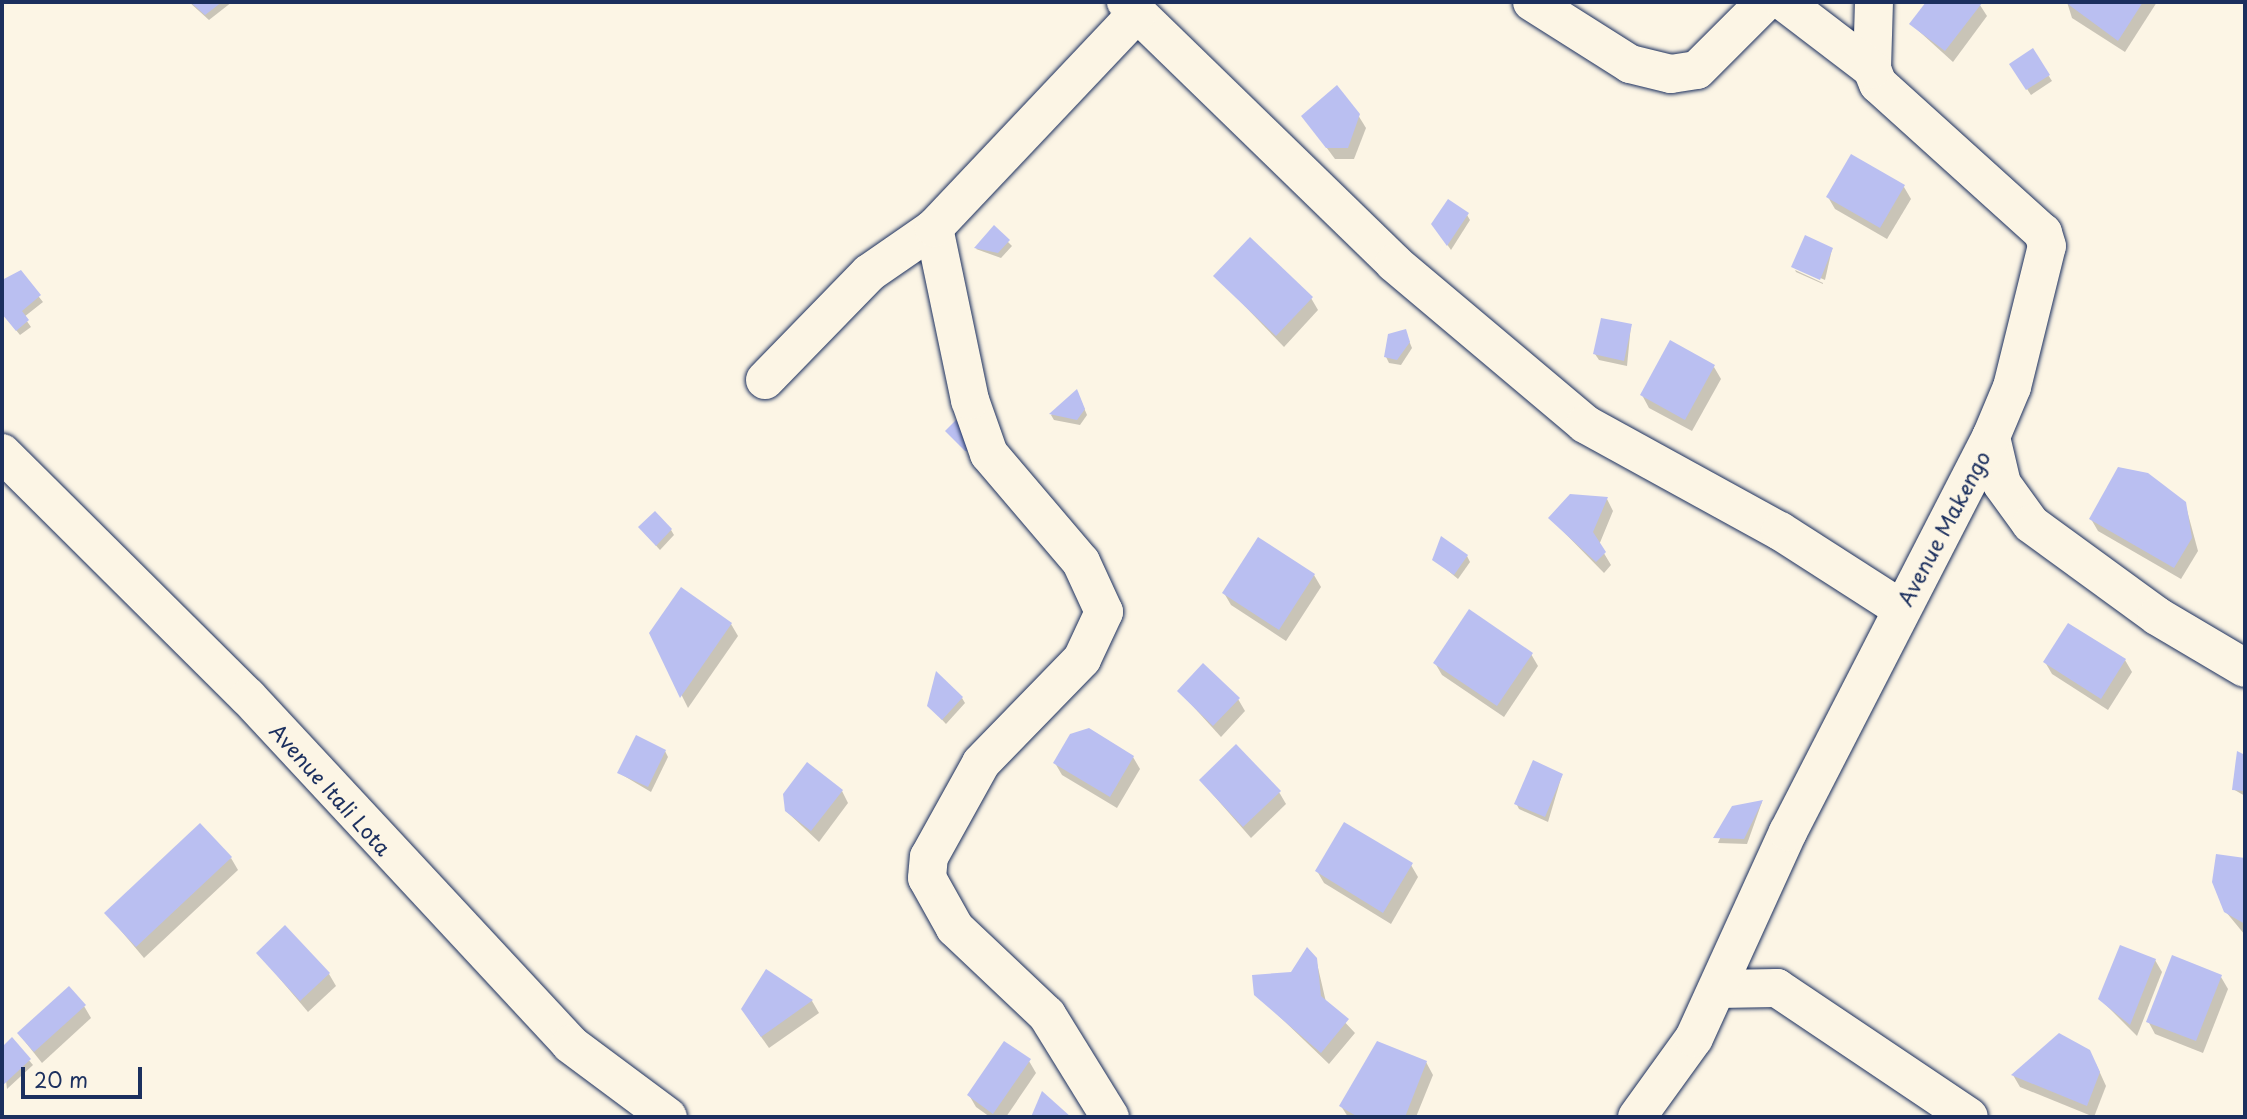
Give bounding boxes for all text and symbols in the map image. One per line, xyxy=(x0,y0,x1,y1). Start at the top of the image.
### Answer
street label: Avenue Makengo xyxy=(1892,446,1994,610)
street label: Avenue Itali Lota xyxy=(265,718,397,860)
scale bar xyxy=(24,1052,145,1096)
text: 20 m xyxy=(34,1063,88,1095)

